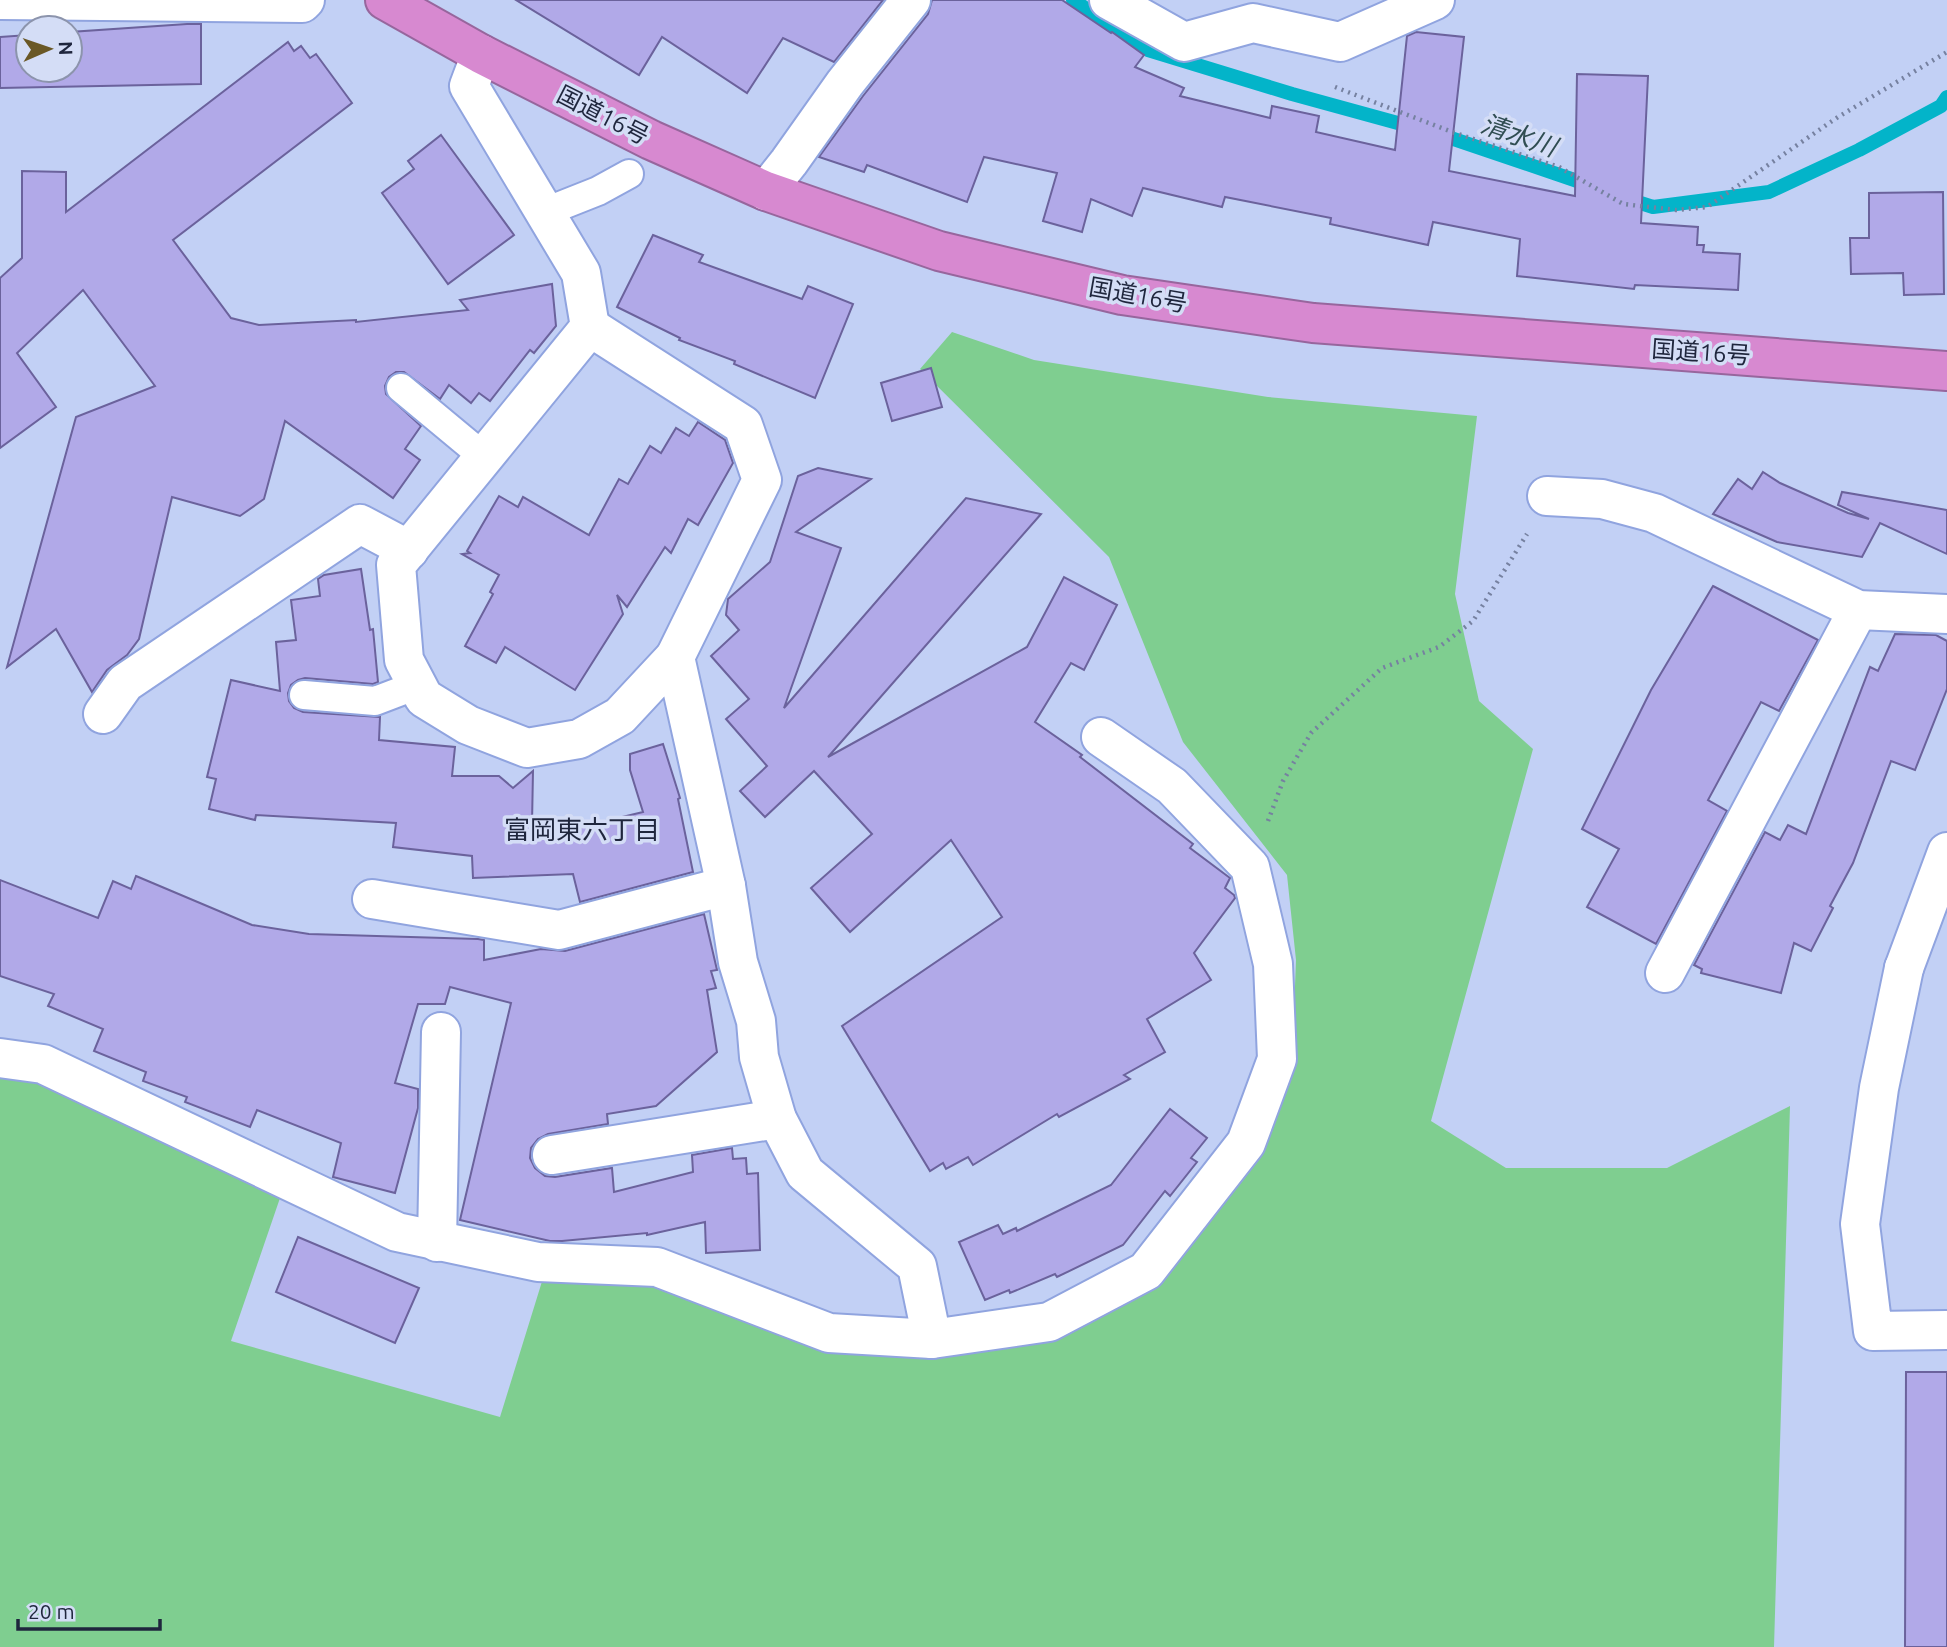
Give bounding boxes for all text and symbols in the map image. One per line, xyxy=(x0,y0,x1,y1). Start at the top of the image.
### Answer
north arrow xyxy=(14,14,84,84)
text: N xyxy=(55,41,77,56)
street label: 国道16号 xyxy=(553,80,653,150)
water label: 清水川 xyxy=(1477,109,1563,162)
street label: 国道16号 xyxy=(1087,273,1189,317)
street label: 国道16号 xyxy=(1651,335,1751,369)
district label: 富岡東六丁目 xyxy=(504,815,660,844)
scale bar xyxy=(18,1588,159,1632)
text: 20 m xyxy=(28,1599,75,1623)

